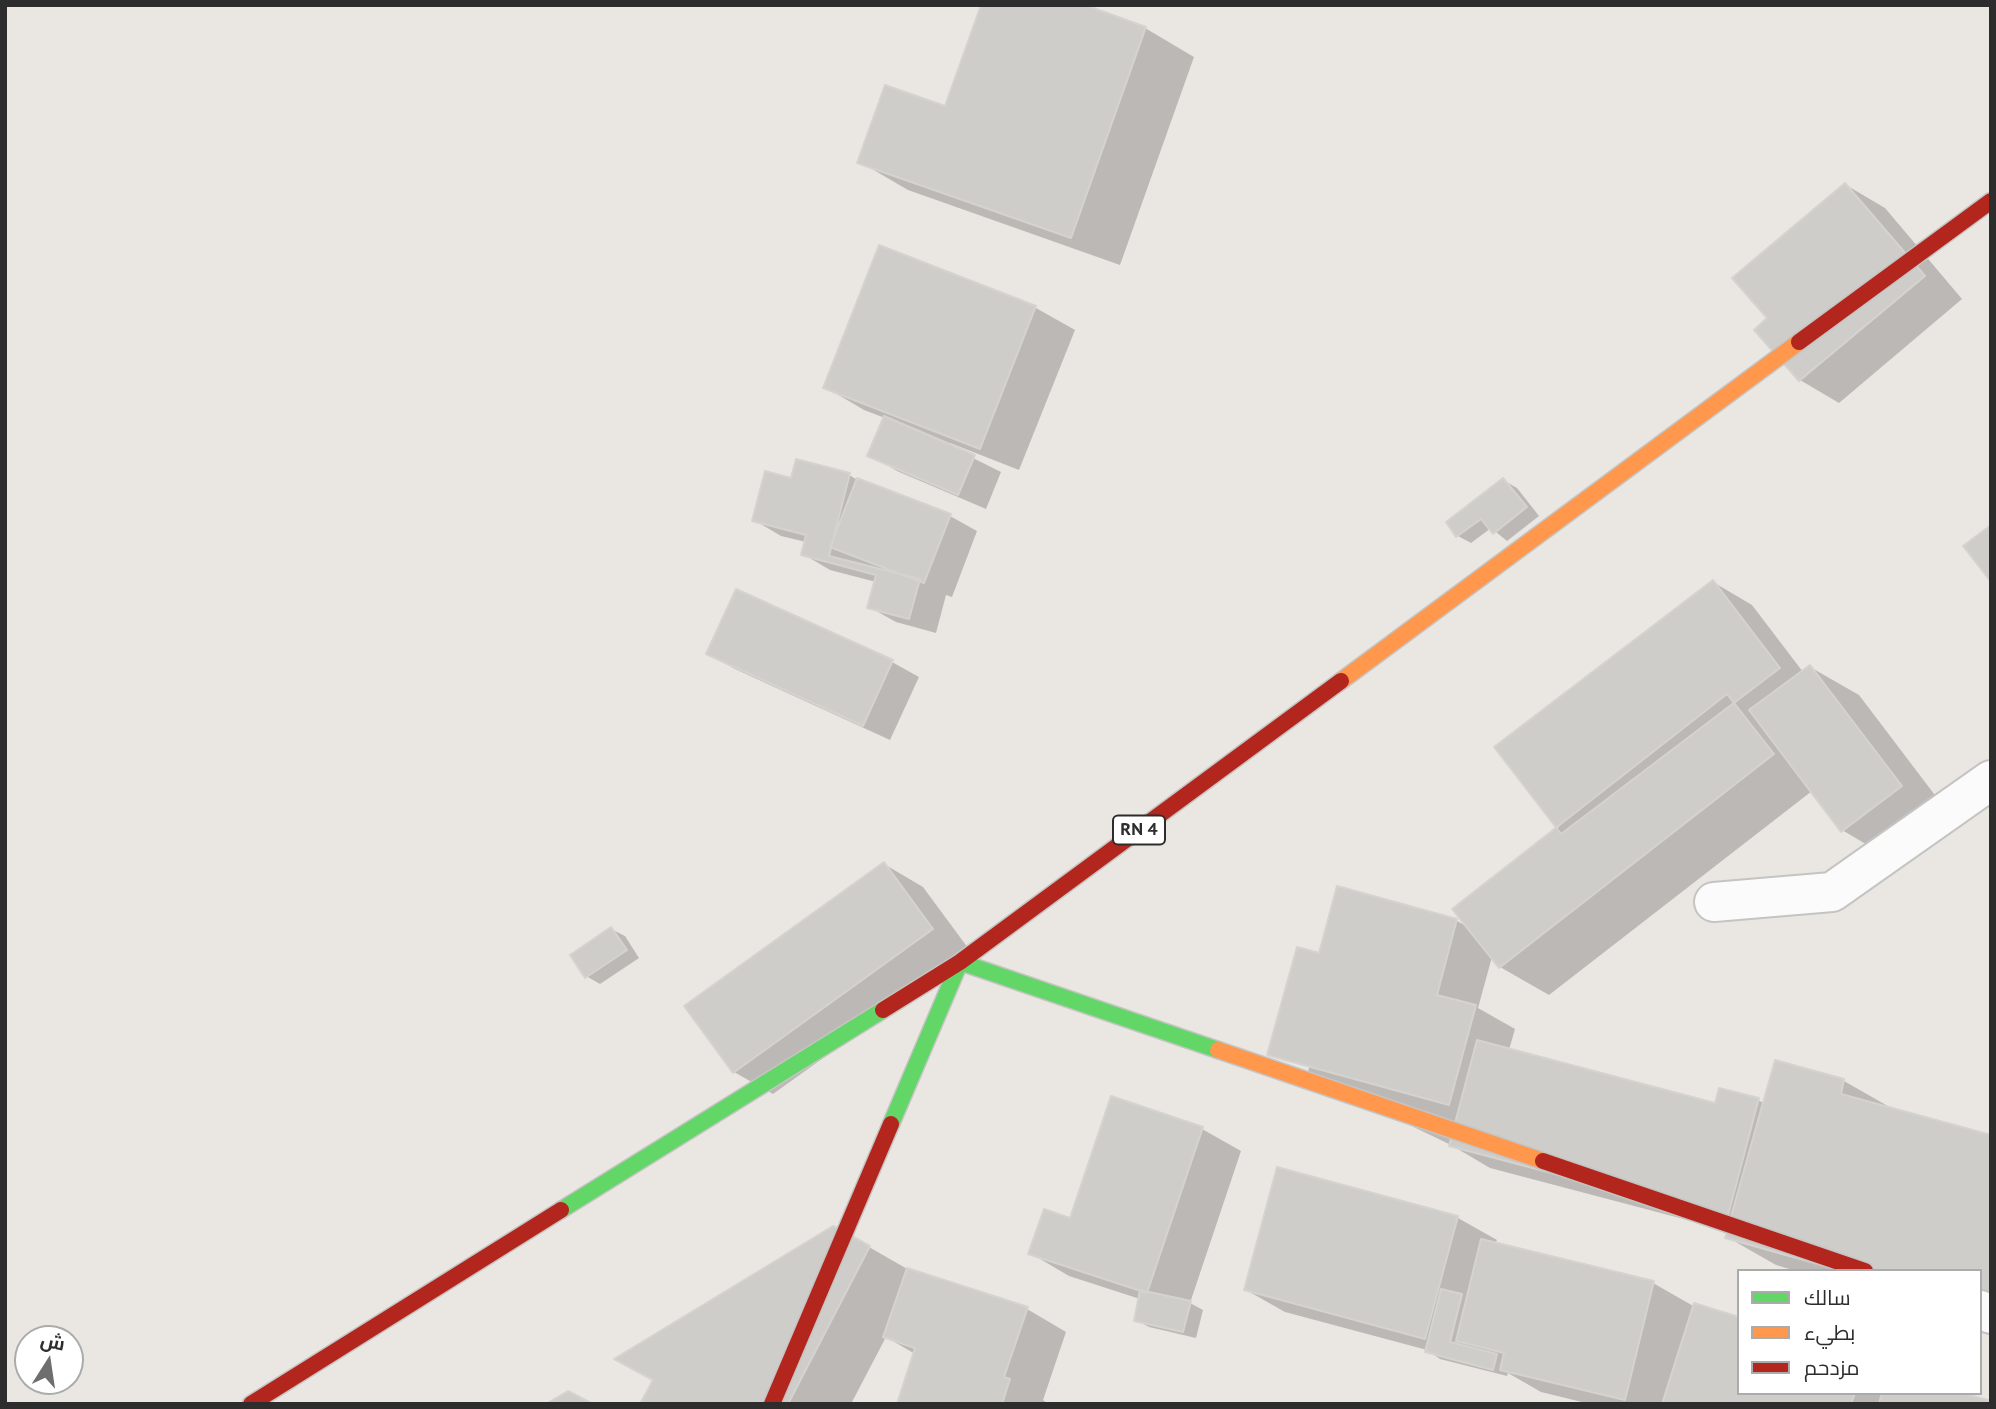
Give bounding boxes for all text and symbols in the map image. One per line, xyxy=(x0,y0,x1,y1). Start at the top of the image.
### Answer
road number: RN 4 xyxy=(1113,816,1165,844)
legend xyxy=(1737,1269,1982,1395)
text: سالك xyxy=(1804,1284,1851,1311)
text: بطيء xyxy=(1804,1319,1855,1346)
north arrow xyxy=(14,1325,84,1395)
text: ش xyxy=(39,1327,67,1356)
text: مزدحم xyxy=(1804,1354,1859,1381)

